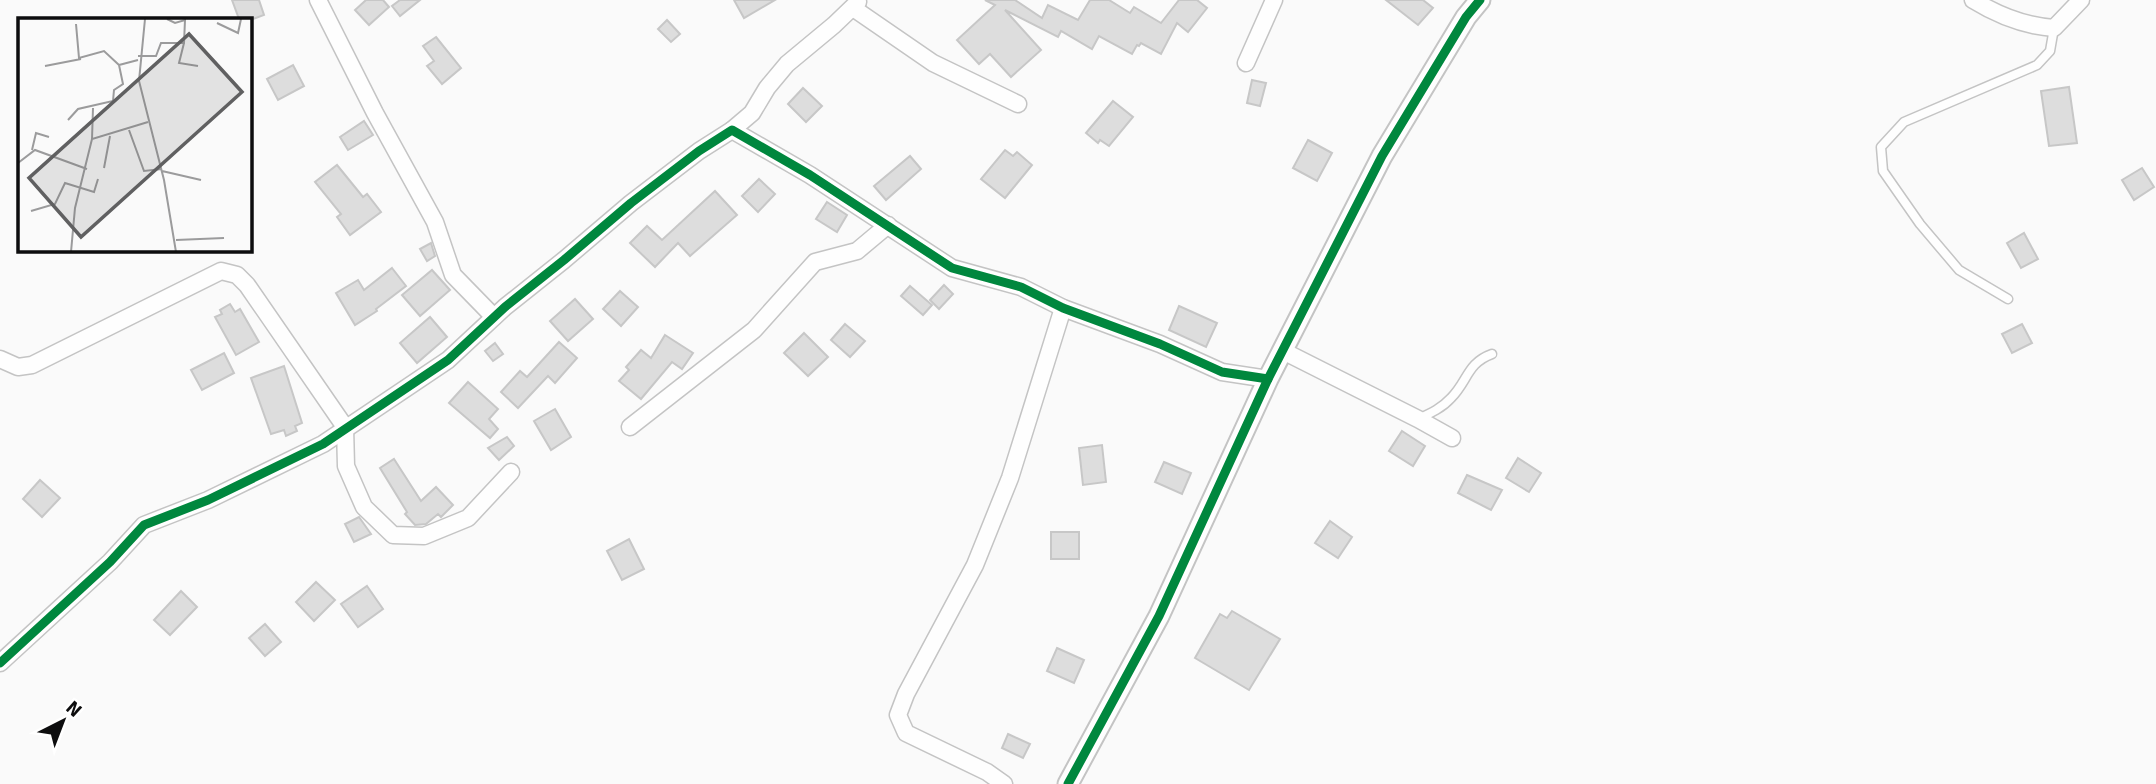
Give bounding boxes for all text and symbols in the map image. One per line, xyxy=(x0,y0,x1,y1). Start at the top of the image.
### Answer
inset map xyxy=(18,18,252,252)
north arrow xyxy=(28,686,98,756)
text: N xyxy=(61,696,87,722)

